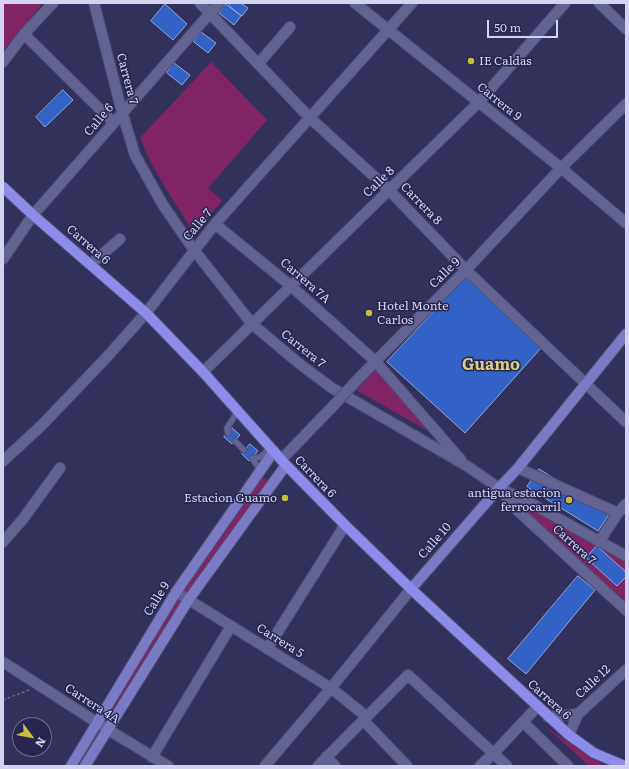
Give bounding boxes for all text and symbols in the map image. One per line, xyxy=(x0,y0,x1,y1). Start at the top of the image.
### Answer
scale bar xyxy=(489,12,560,38)
text: 50 m xyxy=(494,18,521,36)
street label: Carrera 7 xyxy=(113,52,141,106)
place label: IE Caldas xyxy=(479,54,532,68)
marker: IE Caldas xyxy=(466,56,476,66)
street label: Carrera 9 xyxy=(474,80,524,124)
street label: Calle 6 xyxy=(81,101,117,139)
street label: Calle 8 xyxy=(360,164,398,200)
street label: Carrera 8 xyxy=(397,180,445,228)
street label: Calle 7 xyxy=(180,206,216,244)
street label: Carrera 6 xyxy=(63,222,113,268)
street label: Carrera 7A xyxy=(277,255,333,307)
street label: Calle 9 xyxy=(427,255,463,291)
place label: Hotel Monte Carlos xyxy=(377,299,448,327)
marker: Hotel Monte Carlos xyxy=(364,308,374,318)
street label: Carrera 7 xyxy=(278,327,328,371)
district label: Guamo xyxy=(462,355,520,375)
street label: Carrera 6 xyxy=(291,453,339,501)
place label: antigua estacion ferrocarril xyxy=(468,486,561,514)
place label: Estacion Guamo xyxy=(184,491,277,505)
marker: Estacion Guamo xyxy=(280,493,290,503)
marker: antigua estacion ferrocarril xyxy=(564,495,574,505)
street label: Calle 10 xyxy=(415,520,455,562)
street label: Carrera 7 xyxy=(550,522,598,568)
street label: Calle 9 xyxy=(141,579,173,619)
street label: Carrera 5 xyxy=(254,621,306,661)
street label: Calle 12 xyxy=(573,662,613,702)
street label: Carrera 6 xyxy=(525,677,573,723)
street label: Carrera 4A xyxy=(62,681,122,727)
north arrow xyxy=(12,717,52,757)
text: N xyxy=(32,735,51,751)

